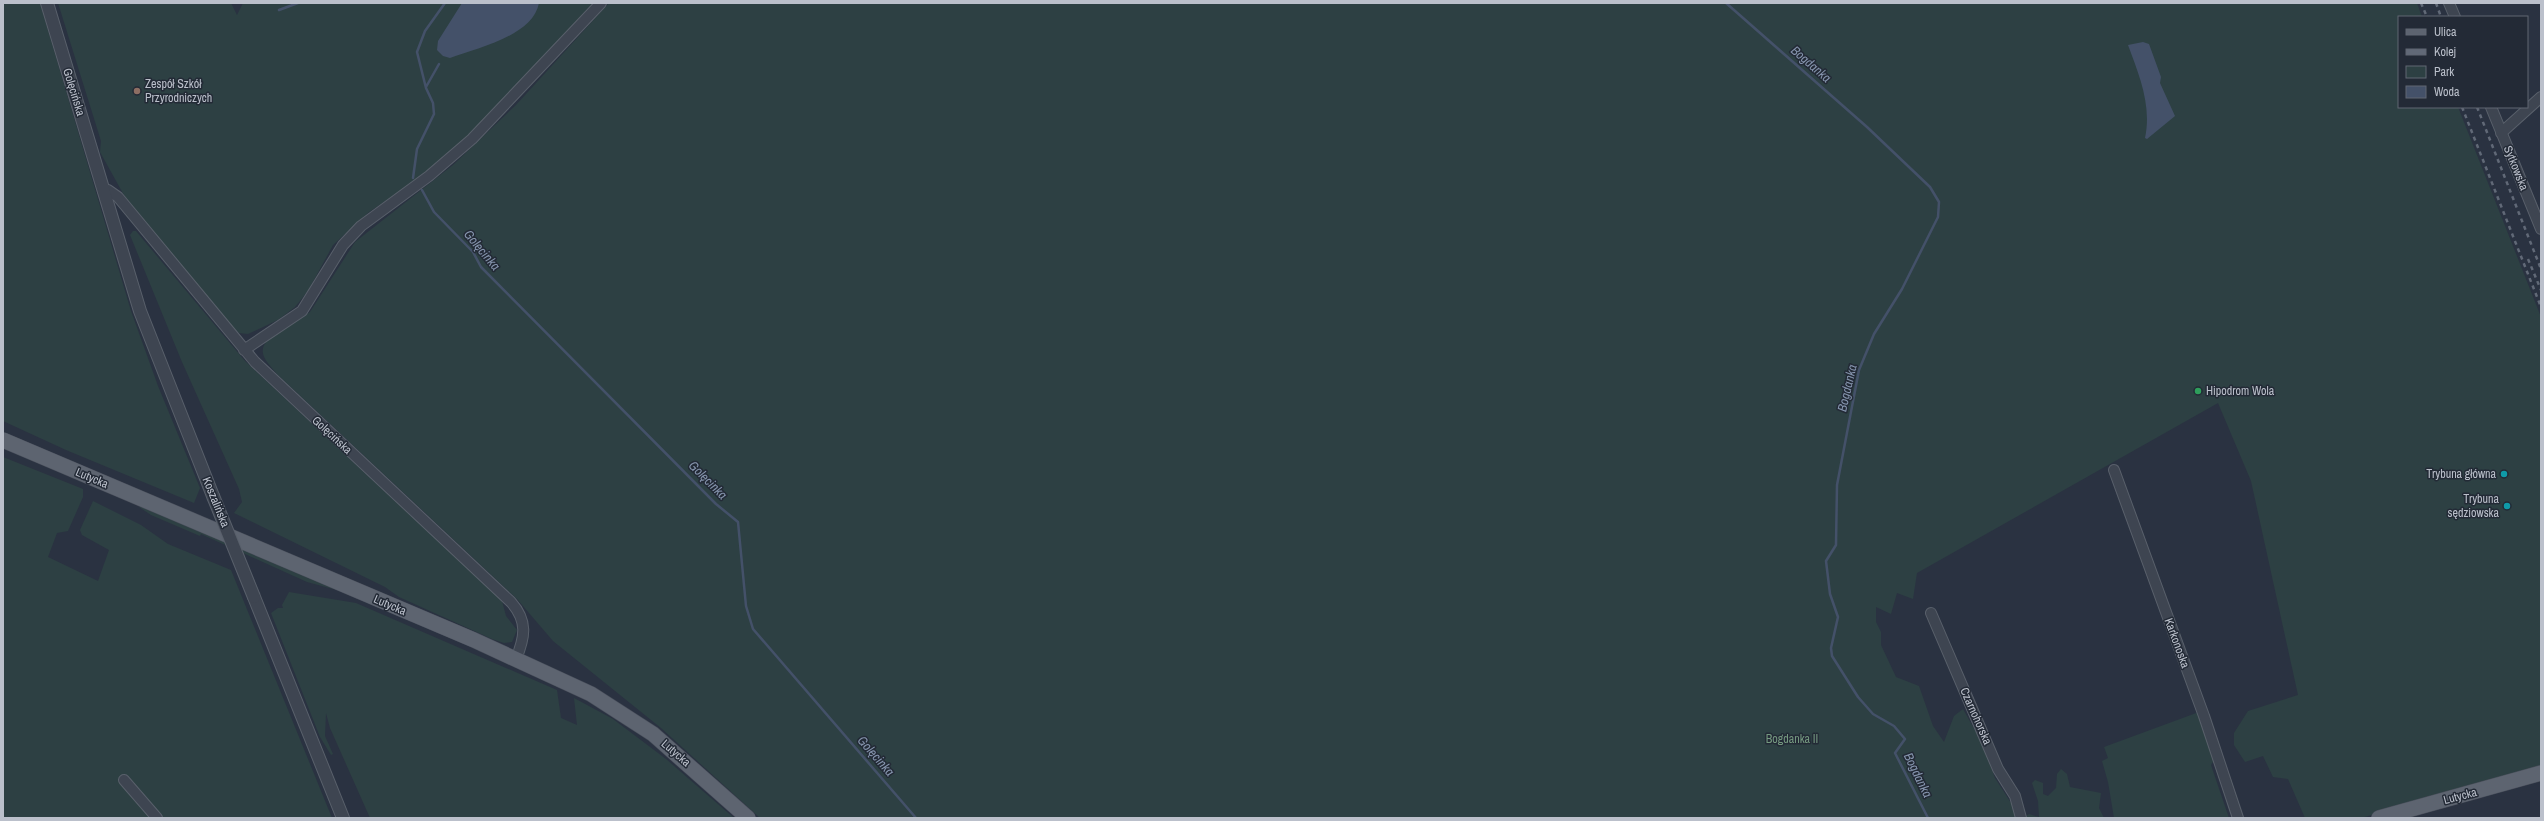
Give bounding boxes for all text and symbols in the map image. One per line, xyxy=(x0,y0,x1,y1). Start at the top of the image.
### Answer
legend xyxy=(2398,16,2528,108)
text: Ulica xyxy=(2434,24,2457,40)
water label: Bogdanka xyxy=(1787,42,1835,86)
text: Kolej xyxy=(2434,44,2456,60)
text: Park xyxy=(2434,64,2454,80)
street label: Golęcińska xyxy=(59,66,89,118)
place label: Zespół Szkół Przyrodniczych xyxy=(145,76,212,106)
text: Woda xyxy=(2434,84,2460,100)
marker: Zespół Szkół Przyrodniczych xyxy=(132,86,142,96)
street label: Sytkowska xyxy=(2500,143,2532,193)
water label: Golęcinka xyxy=(460,226,504,274)
water label: Bogdanka xyxy=(1833,363,1861,413)
place label: Hipodrom Wola xyxy=(2206,383,2275,399)
marker: Hipodrom Wola xyxy=(2193,386,2203,396)
street label: Golęcińska xyxy=(309,412,356,458)
water label: Golęcinka xyxy=(685,457,731,503)
street label: Lutycka xyxy=(73,464,111,492)
place label: Trybuna główna xyxy=(2426,466,2497,482)
marker: Trybuna główna xyxy=(2499,469,2509,479)
street label: Koszalińska xyxy=(199,474,234,530)
place label: Trybuna sędziowska xyxy=(2448,491,2500,521)
marker: Trybuna sędziowska xyxy=(2502,501,2512,511)
street label: Lutycka xyxy=(371,591,409,619)
street label: Karkonoska xyxy=(2161,616,2194,671)
street label: Czarnohorska xyxy=(1956,685,1996,748)
park label: Bogdanka II xyxy=(1766,731,1818,747)
water label: Golęcinka xyxy=(854,732,898,780)
street label: Lutycka xyxy=(658,736,694,771)
water label: Bogdanka xyxy=(1900,750,1936,800)
street label: Lutycka xyxy=(2442,784,2479,808)

